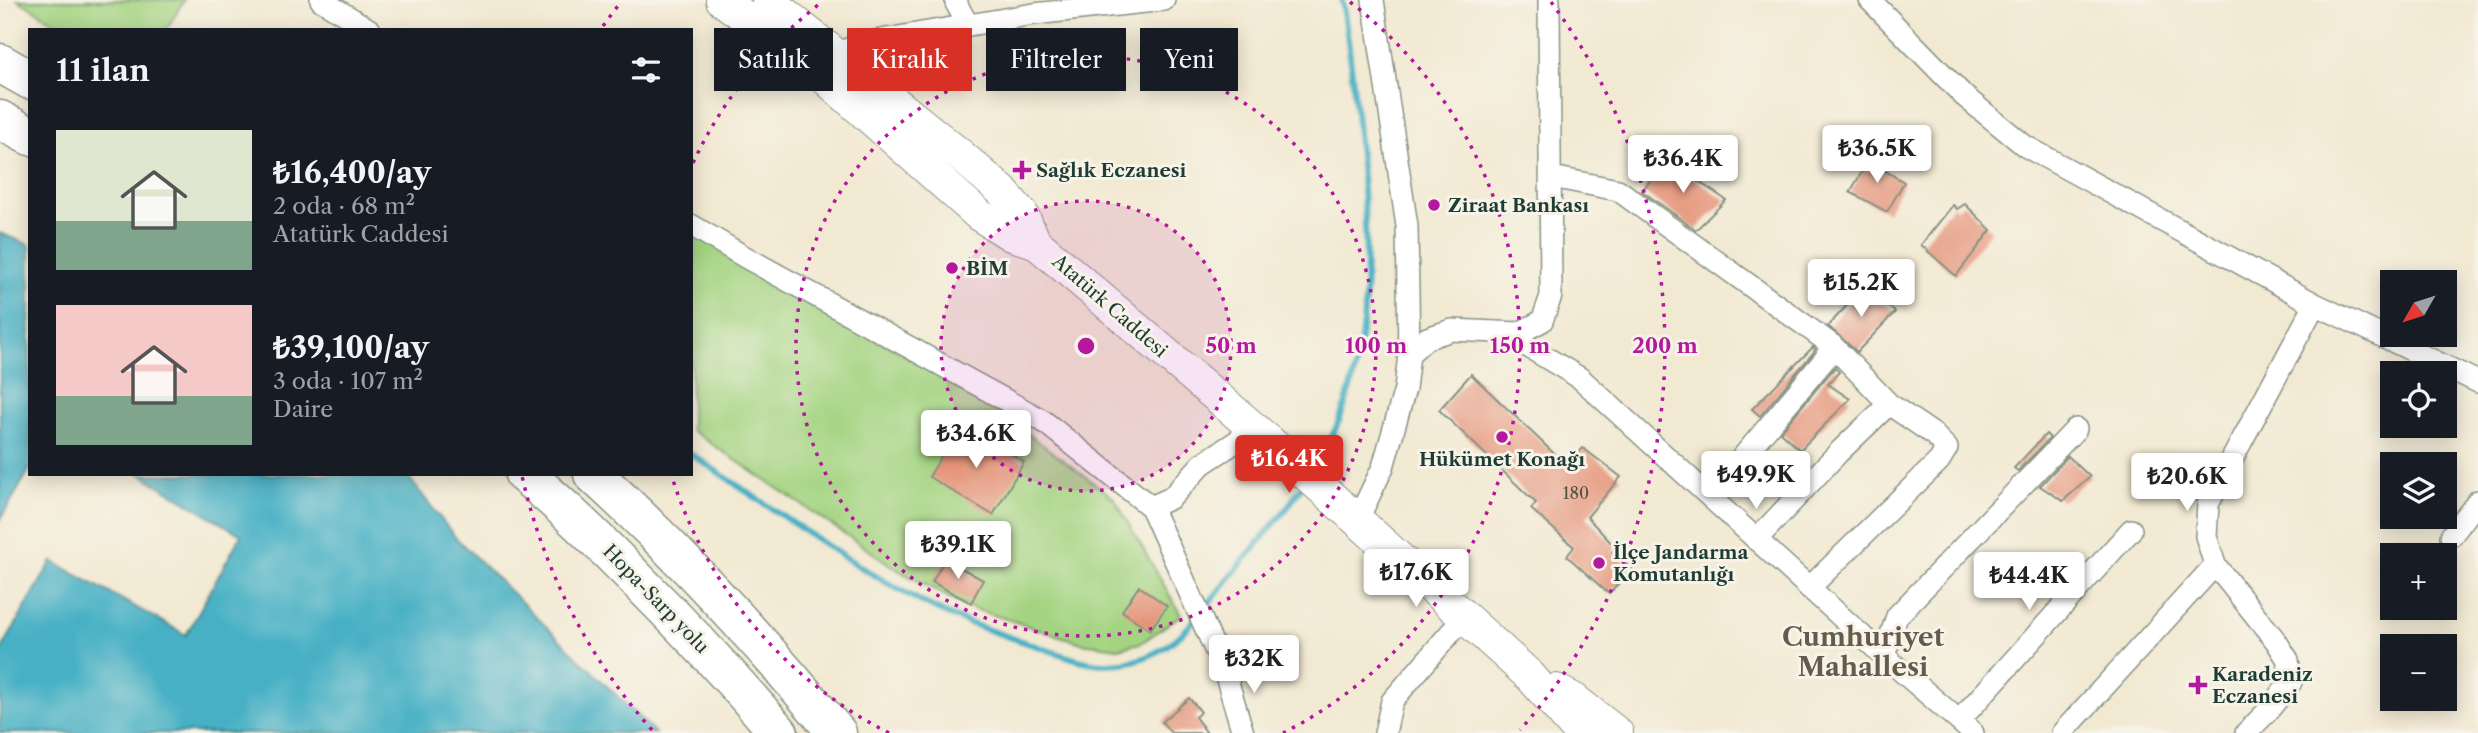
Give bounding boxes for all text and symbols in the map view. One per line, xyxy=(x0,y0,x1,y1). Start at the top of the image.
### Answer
chip: Satılık xyxy=(714,28,833,91)
chip: Kiralık xyxy=(847,28,972,91)
chip: Filtreler xyxy=(986,28,1126,91)
chip: Yeni xyxy=(1140,28,1238,91)
icon: filters xyxy=(627,51,665,89)
text: 11 ilan xyxy=(56,52,150,89)
pin: ₺36.5K xyxy=(1820,125,1934,185)
text: ₺36.5K xyxy=(1838,134,1916,162)
pin: ₺36.4K xyxy=(1626,136,1740,195)
text: ₺36.4K xyxy=(1644,144,1722,172)
text: ₺16,400/ay xyxy=(273,154,431,191)
icon: home xyxy=(112,158,196,242)
place label: Sağlık Eczanesi xyxy=(1036,159,1187,182)
marker: Sağlık Eczanesi xyxy=(1014,162,1030,178)
text: 2 oda · 68 m² xyxy=(273,192,415,220)
place label: Ziraat Bankası xyxy=(1448,194,1589,217)
marker: Ziraat Bankası xyxy=(1426,197,1442,213)
text: Atatürk Caddesi xyxy=(273,220,448,248)
street label: Atatürk Caddesi xyxy=(1047,249,1172,362)
place label: BİM xyxy=(966,257,1008,280)
marker: BİM xyxy=(944,260,960,276)
pin: ₺15.2K xyxy=(1804,260,1918,319)
text: ₺15.2K xyxy=(1824,268,1898,296)
north arrow xyxy=(2380,270,2457,346)
map controls xyxy=(2380,270,2457,711)
text: ₺39,100/ay xyxy=(273,329,429,366)
icon: home xyxy=(112,333,196,417)
text: 50 m xyxy=(1205,333,1257,358)
text: 100 m xyxy=(1345,333,1407,358)
text: 150 m xyxy=(1490,333,1550,358)
text: 200 m xyxy=(1632,333,1698,358)
centre of rings xyxy=(1074,334,1098,358)
button: locate xyxy=(2380,361,2457,438)
text: 3 oda · 107 m² xyxy=(273,367,423,395)
text: Daire xyxy=(273,395,333,423)
pin: ₺34.6K xyxy=(919,410,1033,470)
text: ₺34.6K xyxy=(937,419,1015,447)
marker: Hükümet Konağı xyxy=(1494,429,1510,445)
pin: ₺16.4K xyxy=(1232,435,1346,495)
text: ₺16.4K xyxy=(1251,444,1327,472)
place label: Hükümet Konağı xyxy=(1419,448,1585,471)
pin: ₺49.9K xyxy=(1699,452,1813,511)
button: layers xyxy=(2380,452,2457,529)
pin: ₺20.6K xyxy=(2130,454,2244,513)
text: ₺49.9K xyxy=(1717,460,1795,488)
text: ₺20.6K xyxy=(2147,462,2227,490)
house number: 180 xyxy=(1563,483,1589,503)
pin: ₺39.1K xyxy=(901,522,1015,581)
text: ₺39.1K xyxy=(921,530,995,558)
street label: Hopa-Sarp yolu xyxy=(598,540,714,658)
place label: İlçe Jandarma Komutanlığı xyxy=(1613,541,1749,586)
button: + xyxy=(2380,543,2457,620)
pin: ₺17.6K xyxy=(1359,550,1473,609)
pin: ₺44.4K xyxy=(1972,552,2086,612)
marker: İlçe Jandarma Komutanlığı xyxy=(1591,555,1607,571)
text: ₺17.6K xyxy=(1380,558,1452,586)
text: ₺44.4K xyxy=(1990,561,2068,589)
district label: Cumhuriyet Mahallesi xyxy=(1782,621,1945,683)
button: − xyxy=(2380,634,2457,711)
pin: ₺32K xyxy=(1213,636,1295,695)
text: ₺32K xyxy=(1225,644,1283,672)
place label: Karadeniz Eczanesi xyxy=(2212,663,2313,708)
marker: Karadeniz Eczanesi xyxy=(2190,677,2206,693)

